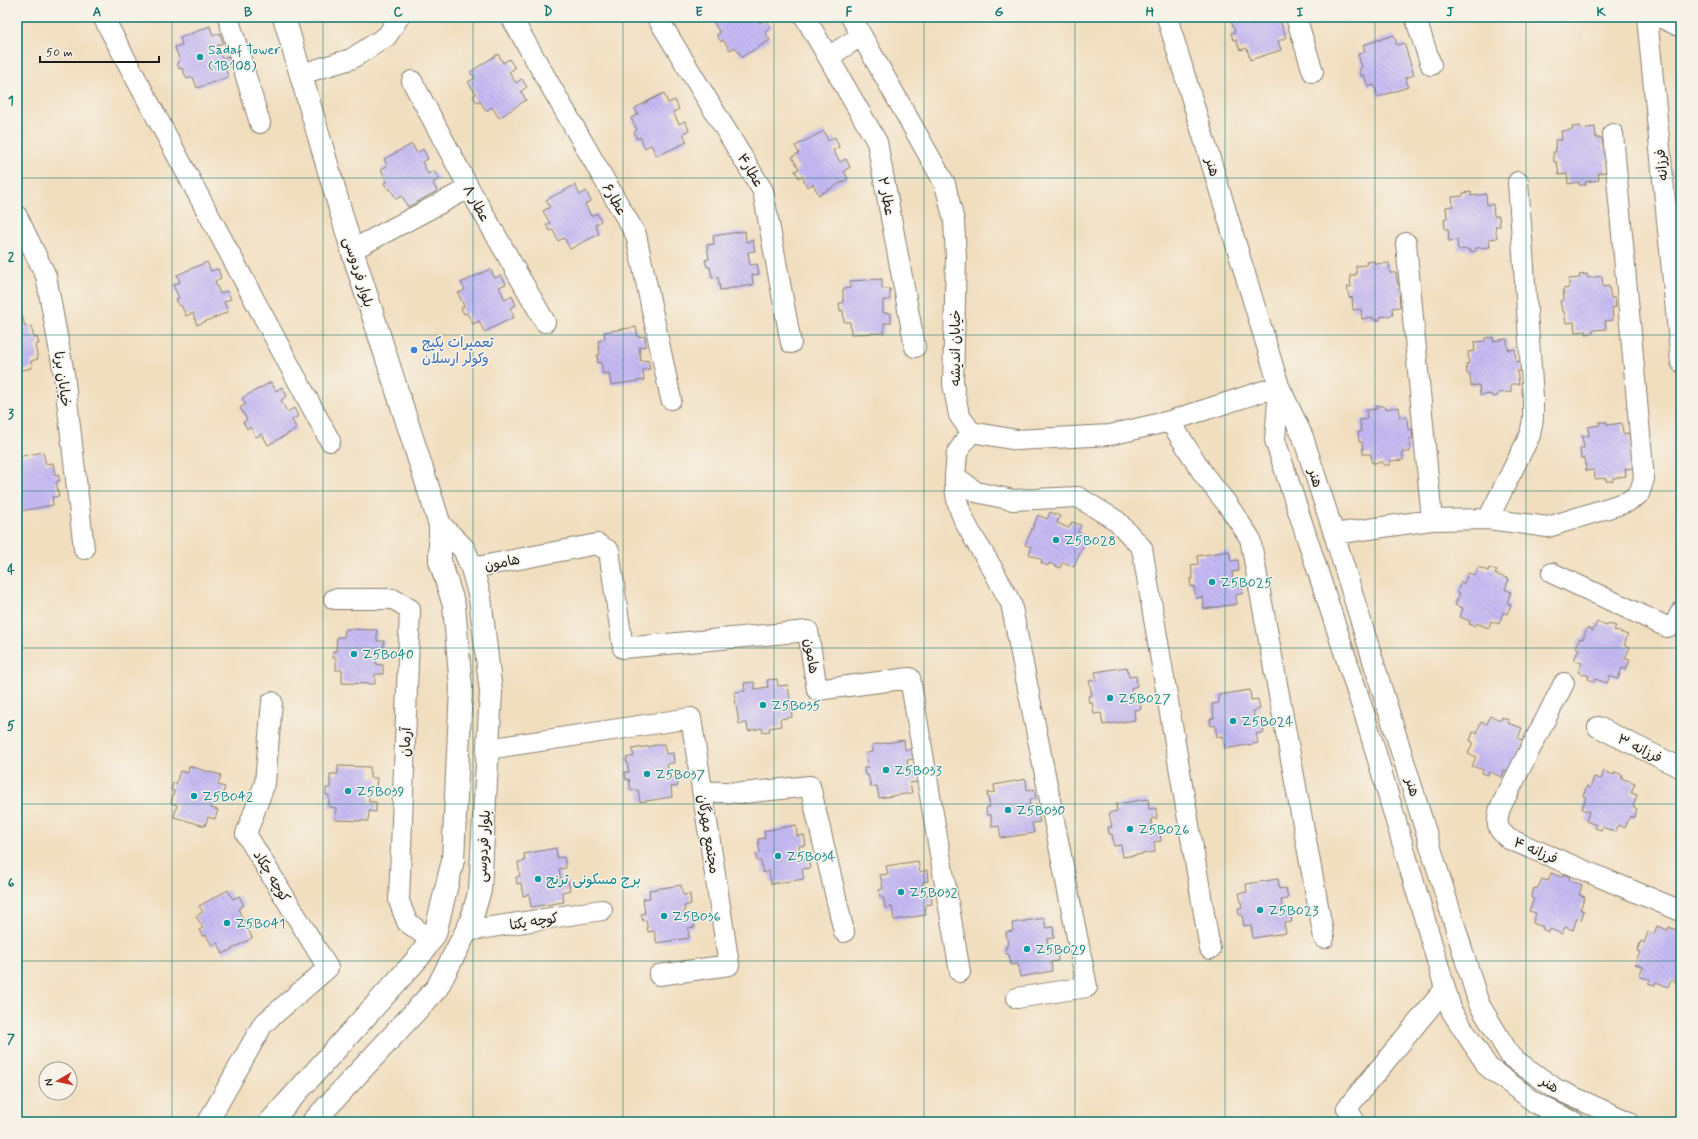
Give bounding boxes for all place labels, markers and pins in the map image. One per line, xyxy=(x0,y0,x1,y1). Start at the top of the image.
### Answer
place label: Sadaf Tower (1B108) xyxy=(208,41,281,75)
marker: Sadaf Tower (1B108) xyxy=(195,52,205,62)
place label: تعمیرات پکیج وکولر ارسلان xyxy=(422,334,494,368)
marker: تعمیرات پکیج وکولر ارسلان xyxy=(409,345,419,355)
place label: Z5B028 xyxy=(1064,532,1116,550)
marker: Z5B028 xyxy=(1051,535,1061,545)
place label: Z5B025 xyxy=(1220,574,1273,592)
marker: Z5B025 xyxy=(1207,577,1217,587)
place label: Z5B040 xyxy=(362,646,414,664)
marker: Z5B040 xyxy=(349,649,359,659)
place label: Z5B027 xyxy=(1118,690,1171,708)
marker: Z5B027 xyxy=(1105,693,1115,703)
place label: Z5B035 xyxy=(771,697,821,715)
marker: Z5B035 xyxy=(758,700,768,710)
place label: Z5B024 xyxy=(1241,713,1293,731)
marker: Z5B024 xyxy=(1228,716,1238,726)
place label: Z5B033 xyxy=(894,762,942,780)
marker: Z5B033 xyxy=(881,765,891,775)
place label: Z5B037 xyxy=(655,766,706,784)
marker: Z5B037 xyxy=(642,769,652,779)
place label: Z5B039 xyxy=(356,783,405,801)
marker: Z5B039 xyxy=(343,786,353,796)
place label: Z5B042 xyxy=(202,788,253,806)
marker: Z5B042 xyxy=(189,791,199,801)
place label: Z5B030 xyxy=(1016,802,1066,820)
marker: Z5B030 xyxy=(1003,805,1013,815)
place label: Z5B026 xyxy=(1138,821,1189,839)
marker: Z5B026 xyxy=(1125,824,1135,834)
place label: Z5B034 xyxy=(786,848,836,866)
marker: Z5B034 xyxy=(773,851,783,861)
place label: برج مسکونی ترنج xyxy=(546,871,641,889)
marker: برج مسکونی ترنج xyxy=(533,874,543,884)
place label: Z5B032 xyxy=(909,884,958,902)
marker: Z5B032 xyxy=(896,887,906,897)
place label: Z5B023 xyxy=(1268,902,1319,920)
marker: Z5B023 xyxy=(1255,905,1265,915)
place label: Z5B036 xyxy=(672,908,721,926)
marker: Z5B036 xyxy=(659,911,669,921)
place label: Z5B041 xyxy=(235,915,285,933)
marker: Z5B041 xyxy=(222,918,232,928)
place label: Z5B029 xyxy=(1035,941,1086,959)
marker: Z5B029 xyxy=(1022,944,1032,954)

